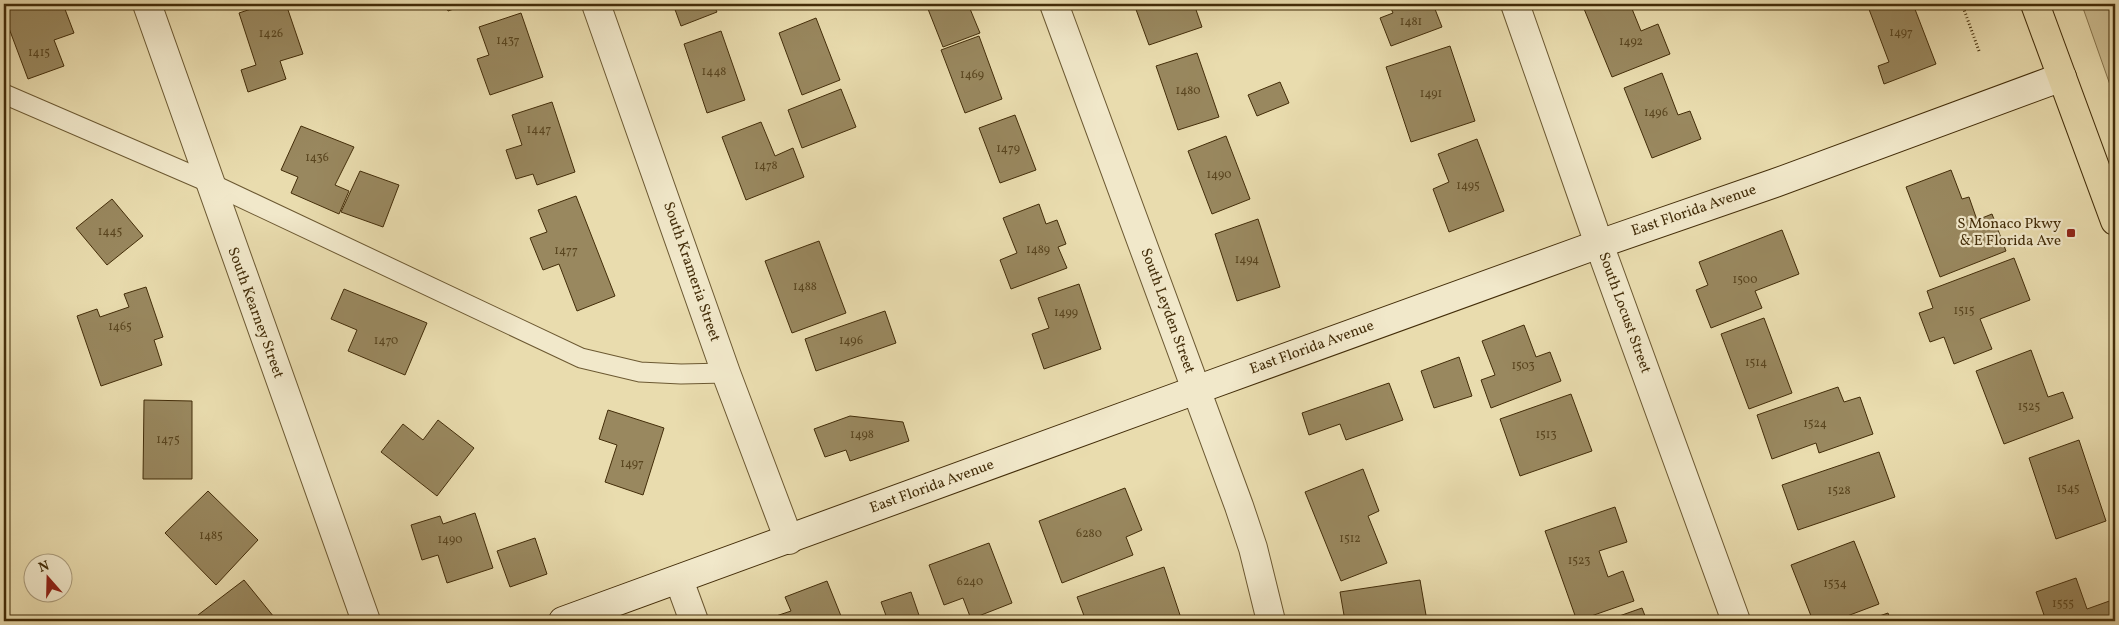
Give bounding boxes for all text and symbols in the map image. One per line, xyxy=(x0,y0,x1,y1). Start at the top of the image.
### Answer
house number: 1481 xyxy=(1400,14,1422,30)
house number: 1497 xyxy=(1889,25,1913,41)
house number: 1426 xyxy=(259,26,283,42)
house number: 1437 xyxy=(496,33,520,49)
house number: 1492 xyxy=(1619,34,1643,50)
house number: 1415 xyxy=(28,45,50,61)
house number: 1448 xyxy=(702,64,726,80)
house number: 1469 xyxy=(960,67,984,83)
house number: 1480 xyxy=(1176,83,1200,99)
house number: 1491 xyxy=(1420,86,1442,102)
house number: 1496 xyxy=(1644,105,1668,121)
house number: 1447 xyxy=(527,122,552,138)
house number: 1479 xyxy=(996,141,1020,157)
house number: 1436 xyxy=(305,150,329,166)
house number: 1478 xyxy=(754,158,778,174)
house number: 1490 xyxy=(1206,167,1232,183)
house number: 1495 xyxy=(1456,178,1480,194)
street label: East Florida Avenue xyxy=(1629,180,1759,242)
street label: South Krameria Street xyxy=(657,199,725,345)
place label: S Monaco Pkwy & E Florida Ave xyxy=(1957,214,2061,252)
house number: 1445 xyxy=(98,224,122,240)
marker: S Monaco Pkwy & E Florida Ave xyxy=(2065,227,2077,239)
house number: 1489 xyxy=(1026,242,1050,258)
house number: 1477 xyxy=(554,243,578,259)
street label: South Kearney Street xyxy=(221,244,289,382)
street label: South Leyden Street xyxy=(1135,245,1199,377)
street label: South Locust Street xyxy=(1592,250,1656,376)
house number: 1494 xyxy=(1235,252,1259,268)
house number: 1500 xyxy=(1733,272,1757,288)
house number: 1488 xyxy=(793,279,817,295)
house number: 1515 xyxy=(1954,303,1975,319)
house number: 1499 xyxy=(1054,305,1078,321)
street label: East Florida Avenue xyxy=(1247,316,1377,380)
house number: 1465 xyxy=(108,319,132,335)
house number: 1470 xyxy=(374,333,398,349)
house number: 1496 xyxy=(839,333,863,349)
house number: 1514 xyxy=(1745,355,1767,371)
house number: 1503 xyxy=(1511,358,1535,374)
house number: 1525 xyxy=(2018,399,2041,415)
house number: 1524 xyxy=(1803,416,1827,432)
house number: 1498 xyxy=(850,427,874,443)
house number: 1513 xyxy=(1535,427,1557,443)
house number: 1475 xyxy=(156,432,180,448)
street label: East Florida Avenue xyxy=(867,455,997,519)
house number: 1497 xyxy=(620,456,644,472)
house number: 1545 xyxy=(2056,481,2080,497)
house number: 1528 xyxy=(1828,483,1850,499)
house number: 6280 xyxy=(1076,526,1102,542)
house number: 1485 xyxy=(199,528,223,544)
house number: 1512 xyxy=(1339,531,1361,547)
house number: 1490 xyxy=(437,532,463,548)
north arrow xyxy=(22,552,72,602)
house number: 1523 xyxy=(1568,553,1590,569)
text: N xyxy=(36,557,52,578)
house number: 6240 xyxy=(957,574,983,590)
house number: 1534 xyxy=(1823,576,1847,592)
house number: 1555 xyxy=(2052,596,2074,612)

